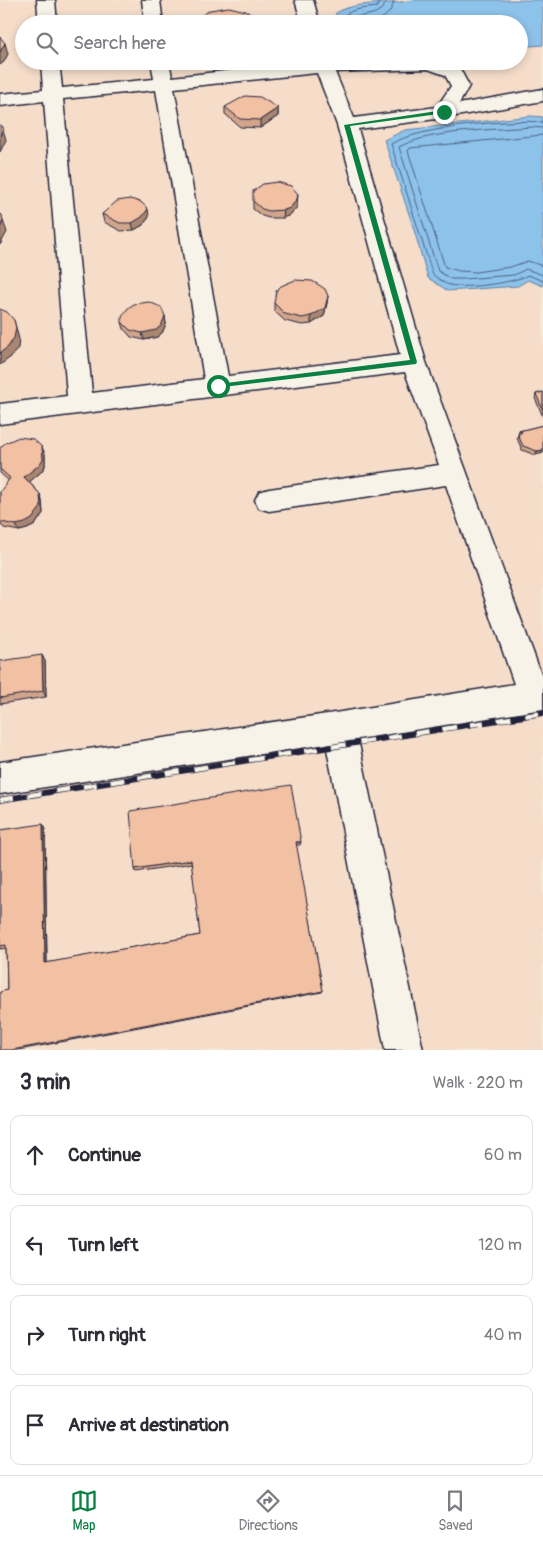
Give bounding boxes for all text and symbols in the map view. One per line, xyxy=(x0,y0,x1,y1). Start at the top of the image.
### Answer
search box xyxy=(15,15,528,70)
icon: search xyxy=(33,29,61,57)
text: Search here xyxy=(73,31,166,55)
route end xyxy=(433,101,456,124)
route start xyxy=(207,375,230,398)
text: 3 min xyxy=(20,1069,70,1096)
text: Walk · 220 m xyxy=(433,1073,523,1093)
icon: ahead xyxy=(21,1141,49,1169)
text: Continue xyxy=(68,1143,141,1167)
text: 60 m xyxy=(484,1145,522,1165)
icon: left xyxy=(21,1231,49,1259)
text: Turn left xyxy=(68,1233,138,1257)
text: 120 m xyxy=(478,1235,522,1255)
icon: right xyxy=(21,1321,49,1349)
text: Turn right xyxy=(68,1323,146,1347)
text: 40 m xyxy=(484,1325,522,1345)
icon: arrive xyxy=(21,1411,49,1439)
text: Arrive at destination xyxy=(68,1413,229,1437)
tab: Map xyxy=(70,1487,98,1534)
tab: Directions xyxy=(238,1487,298,1534)
tab: Saved xyxy=(438,1487,473,1534)

